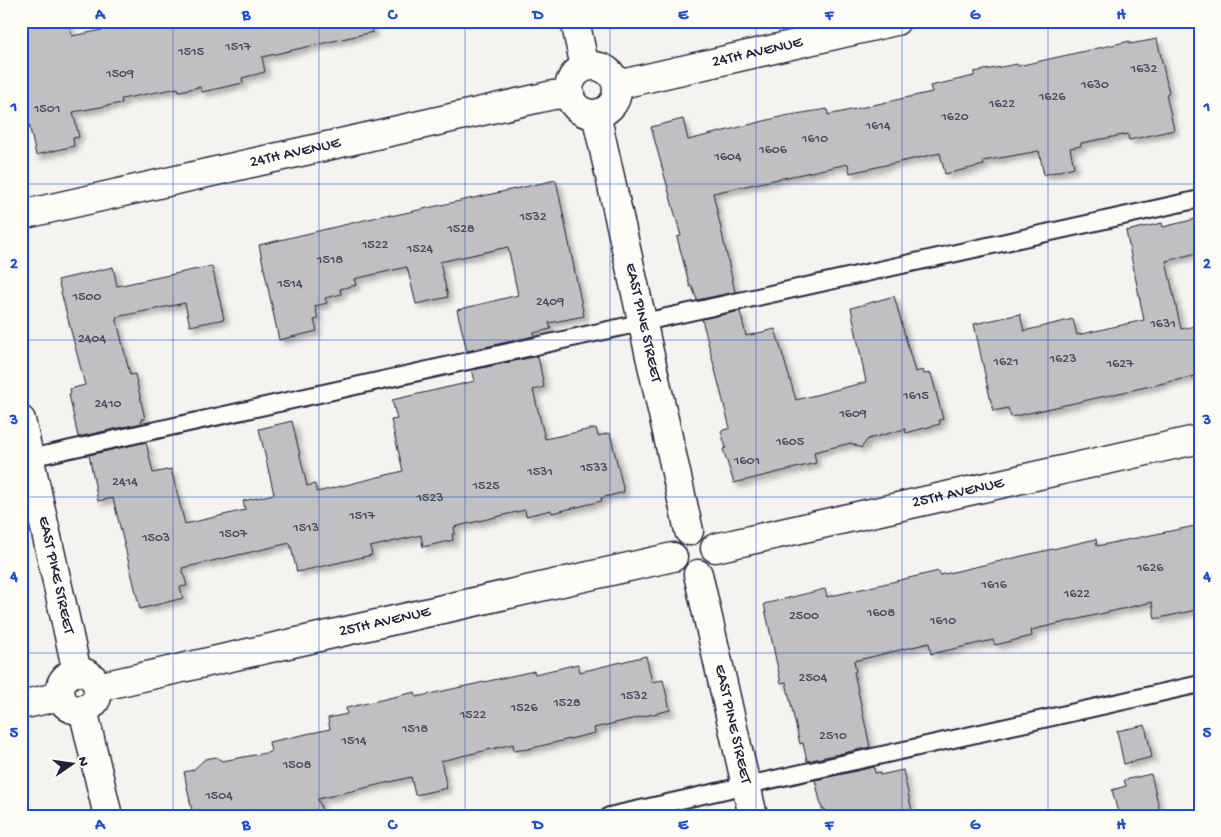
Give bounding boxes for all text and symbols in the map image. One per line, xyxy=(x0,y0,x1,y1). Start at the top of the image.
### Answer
text: A xyxy=(94,7,106,26)
text: B xyxy=(241,7,251,26)
text: C xyxy=(387,7,398,26)
text: D xyxy=(531,7,544,26)
text: E xyxy=(678,7,689,26)
text: F xyxy=(824,7,835,26)
text: G xyxy=(970,7,981,26)
text: H xyxy=(1116,7,1126,26)
street label: 24TH AVENUE xyxy=(710,33,806,72)
house number: 1517 xyxy=(224,39,252,56)
house number: 1515 xyxy=(177,44,204,61)
house number: 1632 xyxy=(1130,61,1158,78)
house number: 1509 xyxy=(105,66,134,83)
house number: 1630 xyxy=(1080,77,1109,94)
house number: 1626 xyxy=(1038,89,1066,106)
house number: 1622 xyxy=(988,96,1015,113)
text: 1 xyxy=(10,99,17,118)
text: 1 xyxy=(1203,99,1210,118)
house number: 1501 xyxy=(33,101,60,118)
house number: 1620 xyxy=(940,109,969,126)
house number: 1614 xyxy=(864,118,891,135)
house number: 1610 xyxy=(801,131,828,148)
street label: 24TH AVENUE xyxy=(248,134,343,173)
house number: 1606 xyxy=(758,142,788,159)
house number: 1604 xyxy=(713,149,742,166)
house number: 1532 xyxy=(518,209,547,226)
house number: 1528 xyxy=(446,221,475,238)
house number: 1522 xyxy=(361,237,389,254)
house number: 1524 xyxy=(406,241,434,258)
house number: 1518 xyxy=(316,252,343,269)
text: 2 xyxy=(10,256,18,275)
text: 2 xyxy=(1203,256,1211,275)
street label: EAST PINE STREET xyxy=(620,261,665,385)
house number: 1514 xyxy=(276,276,303,293)
house number: 1500 xyxy=(72,289,102,306)
house number: 2409 xyxy=(536,294,564,311)
house number: 1631 xyxy=(1149,316,1176,333)
house number: 2404 xyxy=(78,331,106,348)
house number: 1623 xyxy=(1049,351,1076,368)
house number: 1621 xyxy=(992,354,1019,371)
house number: 1627 xyxy=(1106,356,1134,373)
house number: 1615 xyxy=(902,388,929,405)
house number: 2410 xyxy=(94,396,122,413)
house number: 1609 xyxy=(838,406,867,423)
text: 3 xyxy=(9,412,18,431)
text: 3 xyxy=(1202,412,1211,431)
house number: 1605 xyxy=(775,434,804,451)
house number: 1601 xyxy=(733,453,760,470)
house number: 1533 xyxy=(579,460,608,477)
house number: 1531 xyxy=(526,464,553,481)
house number: 2414 xyxy=(112,474,138,491)
street label: 25TH AVENUE xyxy=(910,474,1007,513)
house number: 1525 xyxy=(471,478,500,495)
house number: 1523 xyxy=(415,490,444,507)
house number: 1517 xyxy=(348,508,376,525)
street label: EAST PIKE STREET xyxy=(33,515,78,637)
house number: 1513 xyxy=(292,520,319,537)
house number: 1507 xyxy=(218,526,248,543)
house number: 1503 xyxy=(141,530,170,547)
house number: 1626 xyxy=(1136,560,1164,577)
text: 4 xyxy=(9,569,18,588)
text: 4 xyxy=(1202,569,1211,588)
house number: 1616 xyxy=(980,577,1008,594)
house number: 1622 xyxy=(1063,586,1090,603)
street label: 25TH AVENUE xyxy=(337,602,433,642)
house number: 1608 xyxy=(866,605,896,622)
house number: 2500 xyxy=(789,608,819,625)
house number: 1610 xyxy=(929,613,956,630)
street label: EAST PINE STREET xyxy=(709,663,755,786)
house number: 2504 xyxy=(799,670,828,687)
house number: 1532 xyxy=(619,688,648,705)
house number: 1528 xyxy=(552,695,581,712)
house number: 1526 xyxy=(510,700,538,717)
house number: 1522 xyxy=(459,707,487,724)
house number: 1518 xyxy=(401,721,428,738)
text: 5 xyxy=(10,725,19,744)
text: 5 xyxy=(1203,725,1212,744)
house number: 2510 xyxy=(819,728,847,745)
house number: 1514 xyxy=(340,733,367,750)
north arrow xyxy=(48,740,98,790)
text: N xyxy=(73,755,92,768)
house number: 1508 xyxy=(282,757,312,774)
house number: 1504 xyxy=(204,788,233,805)
text: A xyxy=(94,817,106,836)
text: B xyxy=(241,817,251,836)
text: C xyxy=(387,817,398,836)
text: D xyxy=(531,817,544,836)
text: E xyxy=(678,817,689,836)
text: F xyxy=(824,817,835,836)
text: G xyxy=(970,817,981,836)
text: H xyxy=(1116,817,1126,836)

